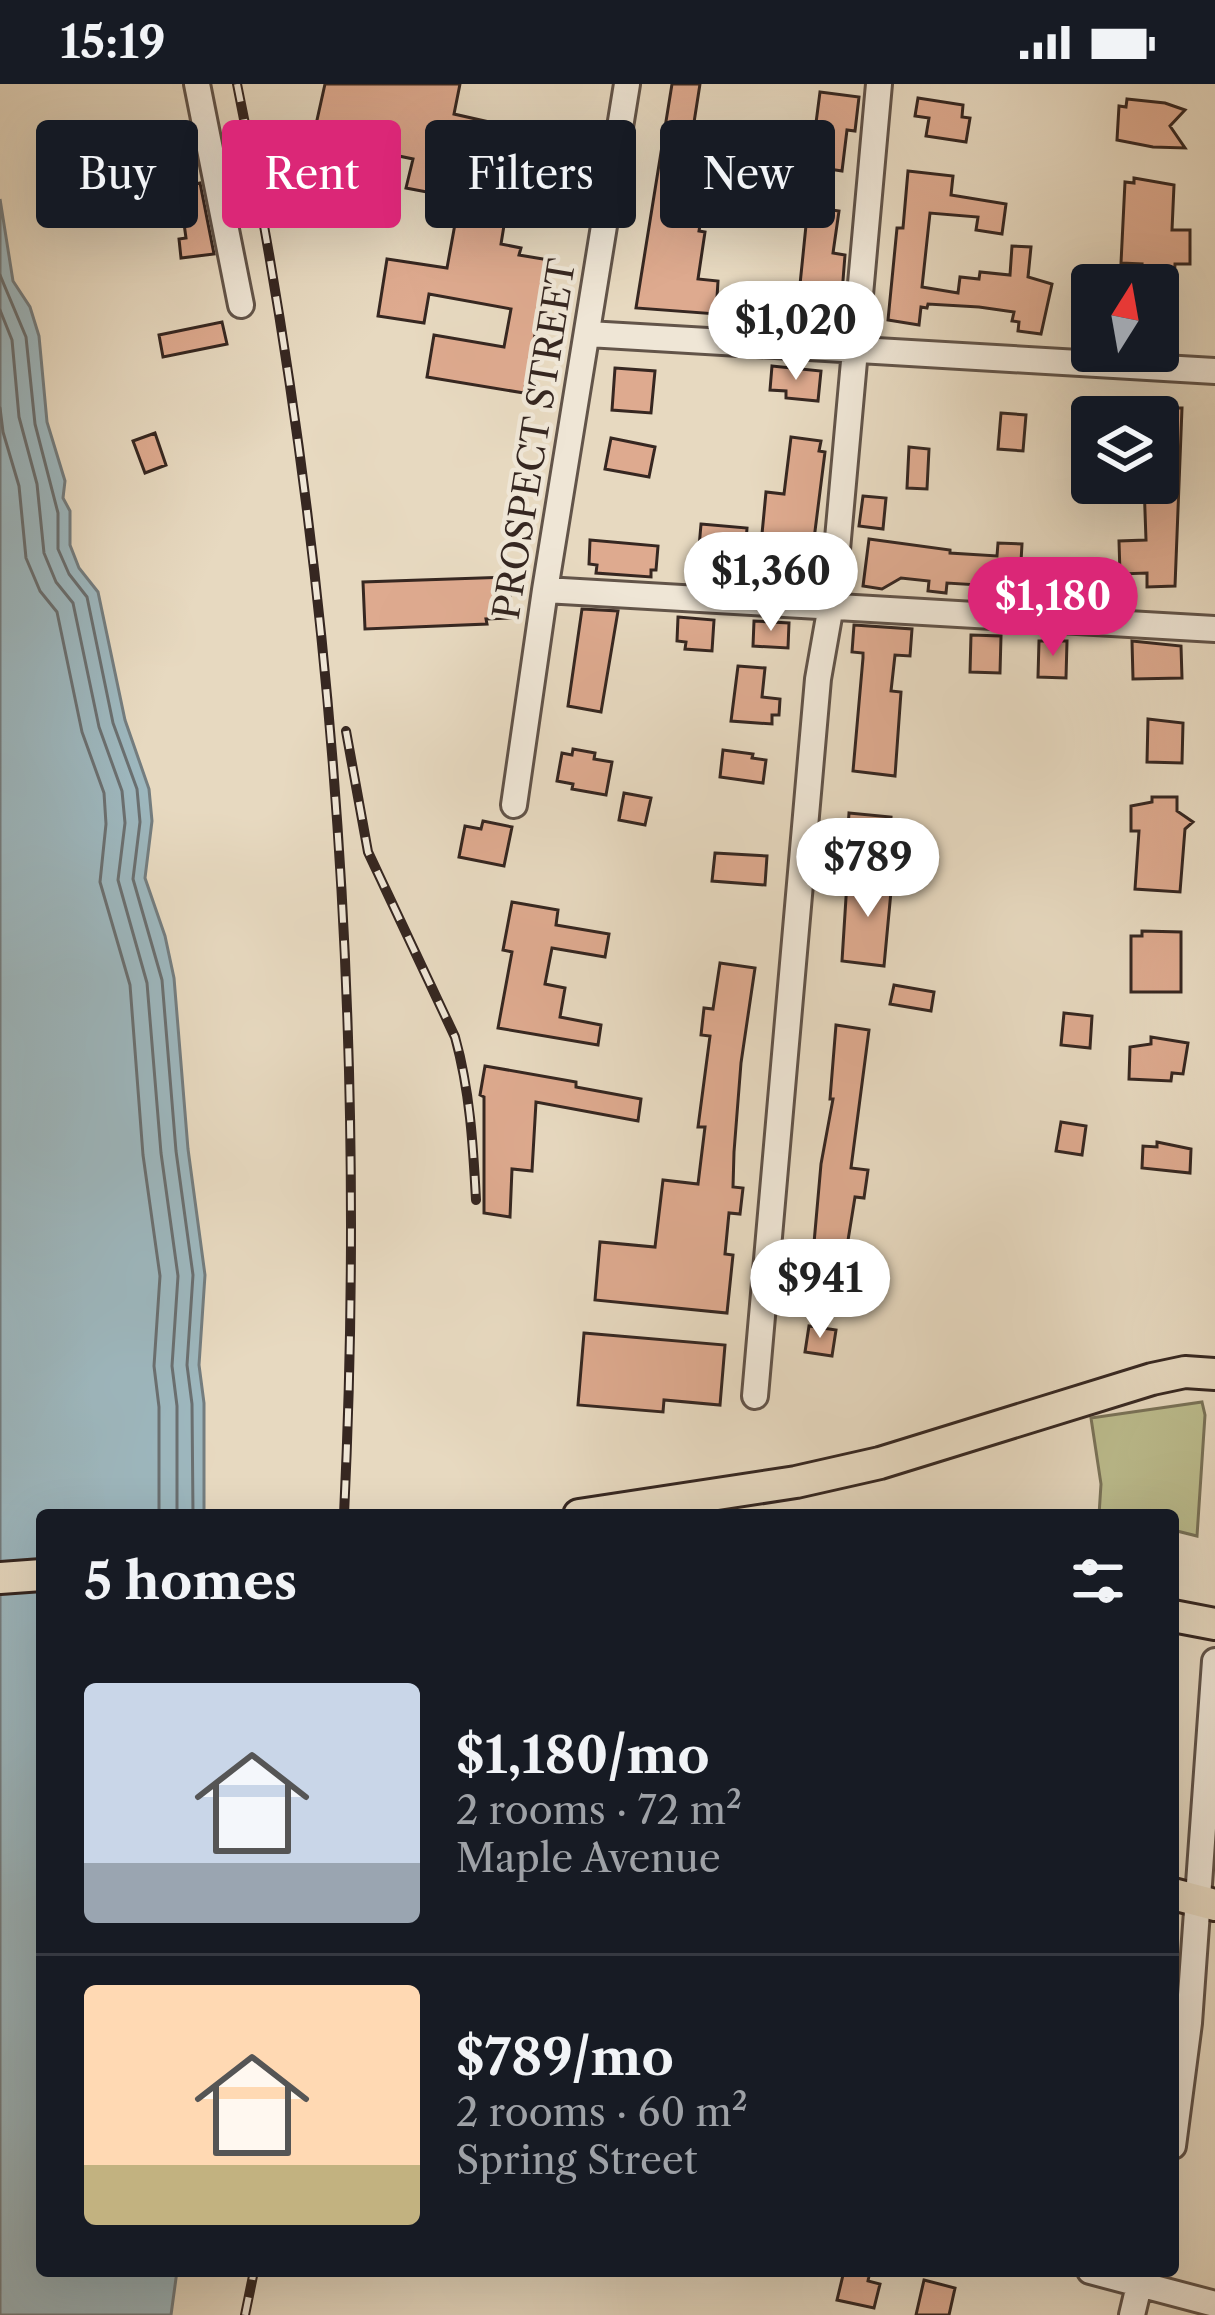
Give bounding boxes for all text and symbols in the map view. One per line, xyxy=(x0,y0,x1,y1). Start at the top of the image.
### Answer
text: 15:19 xyxy=(60,14,166,70)
chip: Buy xyxy=(36,120,198,228)
chip: Rent xyxy=(222,120,401,228)
chip: Filters xyxy=(425,120,636,228)
chip: New xyxy=(660,120,835,228)
street label: PROSPECT STREET xyxy=(484,256,584,622)
north arrow xyxy=(1071,264,1179,372)
map controls xyxy=(1071,264,1179,504)
pin: $1,020 xyxy=(698,281,894,383)
text: $1,020 xyxy=(735,296,857,344)
button: layers xyxy=(1071,396,1179,504)
pin: $1,360 xyxy=(673,532,869,634)
text: $1,360 xyxy=(711,547,831,595)
pin: $1,180 xyxy=(955,557,1151,659)
text: $1,180 xyxy=(995,572,1111,620)
pin: $789 xyxy=(797,818,939,920)
text: $789 xyxy=(823,833,913,881)
pin: $941 xyxy=(749,1239,891,1341)
text: $941 xyxy=(777,1254,863,1302)
icon: filters xyxy=(1065,1548,1131,1614)
text: 5 homes xyxy=(84,1550,297,1612)
text: $1,180/mo xyxy=(456,1724,710,1786)
icon: home xyxy=(180,1731,324,1875)
text: 2 rooms · 72 m² xyxy=(456,1786,742,1834)
text: Maple Avenue xyxy=(456,1834,721,1882)
text: $789/mo xyxy=(456,2026,674,2088)
icon: home xyxy=(180,2033,324,2177)
text: 2 rooms · 60 m² xyxy=(456,2088,748,2136)
text: Spring Street xyxy=(456,2136,697,2184)

